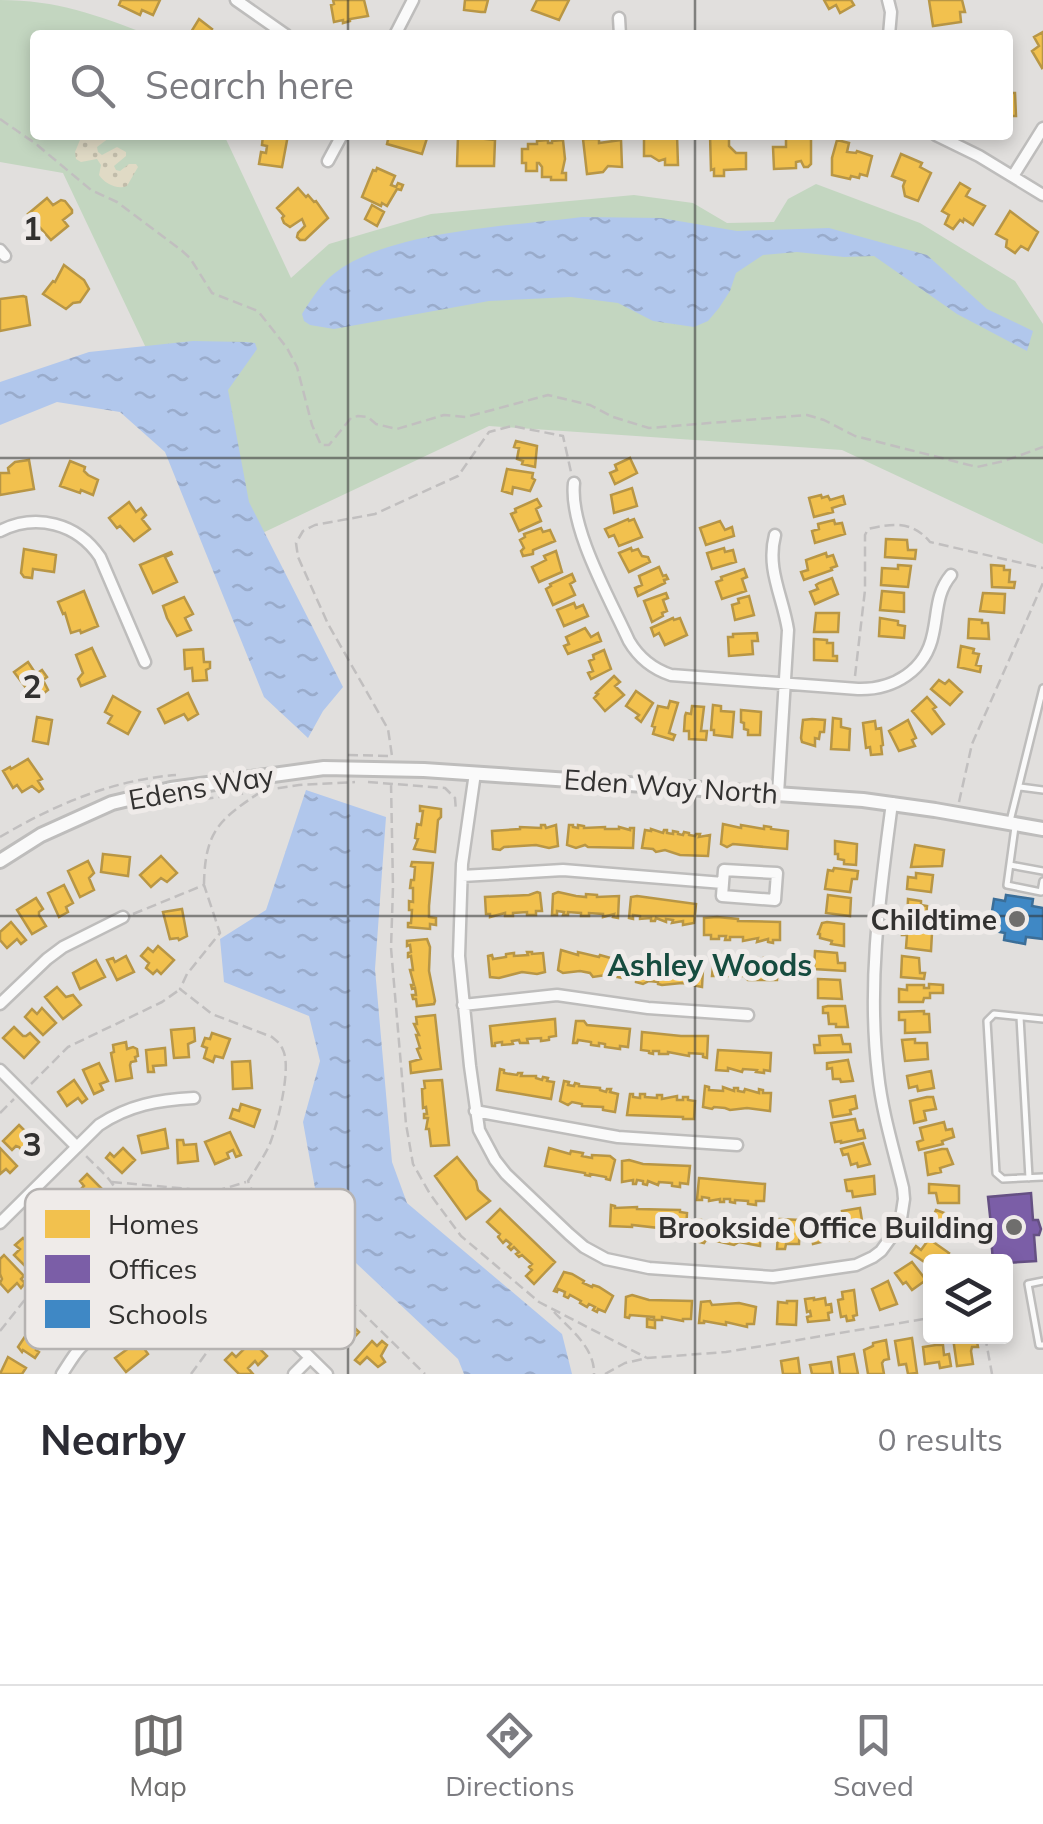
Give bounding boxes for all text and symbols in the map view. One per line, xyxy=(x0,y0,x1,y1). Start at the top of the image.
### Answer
search box xyxy=(30,30,1013,140)
icon: search xyxy=(65,58,120,113)
text: Search here xyxy=(145,61,354,109)
text: 1 xyxy=(22,208,42,248)
text: 2 xyxy=(22,666,42,706)
street label: Edens Way xyxy=(126,757,277,817)
street label: Eden Way North xyxy=(563,761,779,811)
place label: Childtime xyxy=(871,902,997,937)
marker: Childtime xyxy=(1006,908,1028,930)
district label: Ashley Woods xyxy=(608,946,812,984)
text: 3 xyxy=(22,1124,42,1164)
legend xyxy=(25,1189,355,1349)
text: Homes xyxy=(108,1206,199,1241)
place label: Brookside Office Building xyxy=(658,1210,994,1245)
marker: Brookside Office Building xyxy=(1003,1216,1025,1238)
text: Offices xyxy=(108,1251,197,1286)
map controls xyxy=(923,1254,1013,1344)
button: layers xyxy=(923,1254,1013,1344)
text: Schools xyxy=(108,1296,208,1331)
text: Nearby xyxy=(40,1413,186,1466)
text: 0 results xyxy=(878,1419,1003,1459)
tab: Map xyxy=(129,1708,187,1803)
tab: Directions xyxy=(445,1708,575,1803)
tab: Saved xyxy=(833,1708,914,1803)

